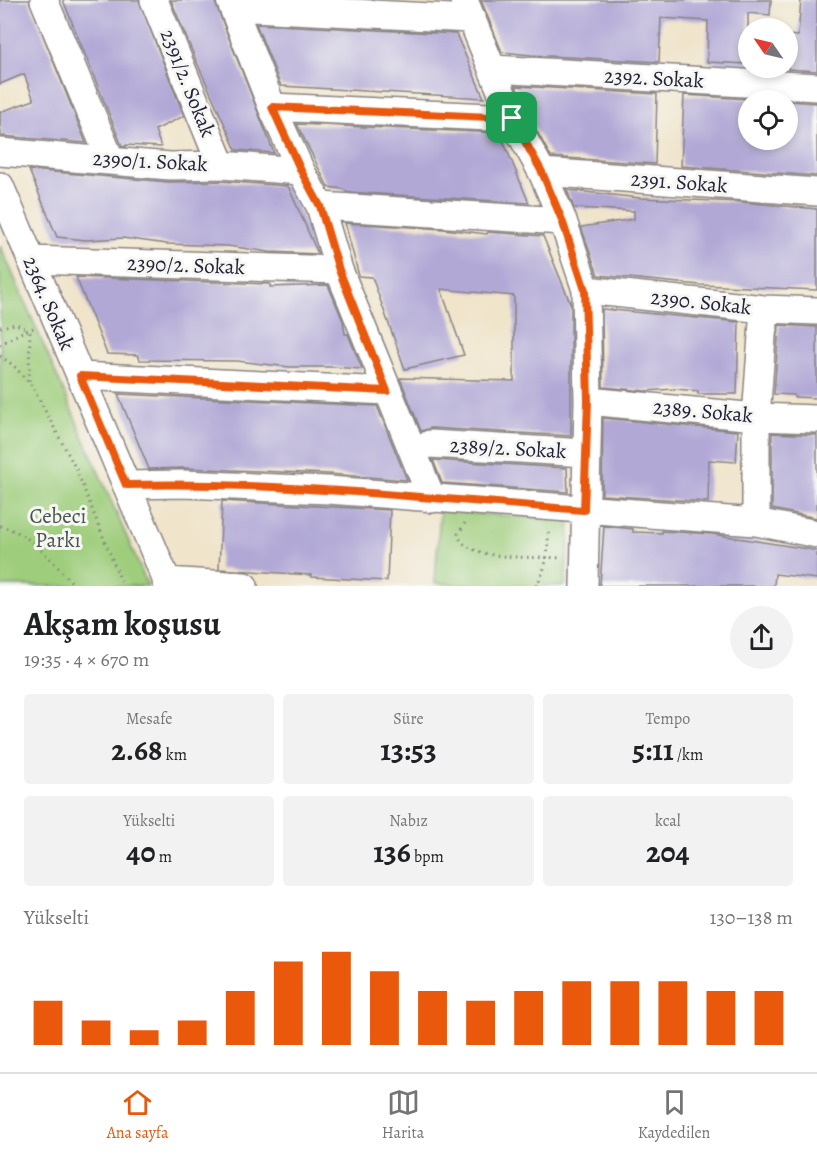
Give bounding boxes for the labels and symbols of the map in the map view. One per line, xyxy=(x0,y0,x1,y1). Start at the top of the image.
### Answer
north arrow xyxy=(738,18,798,78)
street label: 2391/2. Sokak xyxy=(154,25,223,142)
street label: 2392. Sokak xyxy=(603,61,705,95)
pin xyxy=(486,92,537,143)
street label: 2390/1. Sokak xyxy=(92,144,209,178)
street label: 2391. Sokak xyxy=(630,165,729,199)
street label: 2390/2. Sokak xyxy=(127,249,246,281)
street label: 2364. Sokak xyxy=(17,252,82,355)
street label: 2390. Sokak xyxy=(649,283,753,321)
street label: 2389. Sokak xyxy=(652,393,755,429)
street label: 2389/2. Sokak xyxy=(449,431,568,465)
park label: Cebeci Parkı xyxy=(29,502,87,554)

